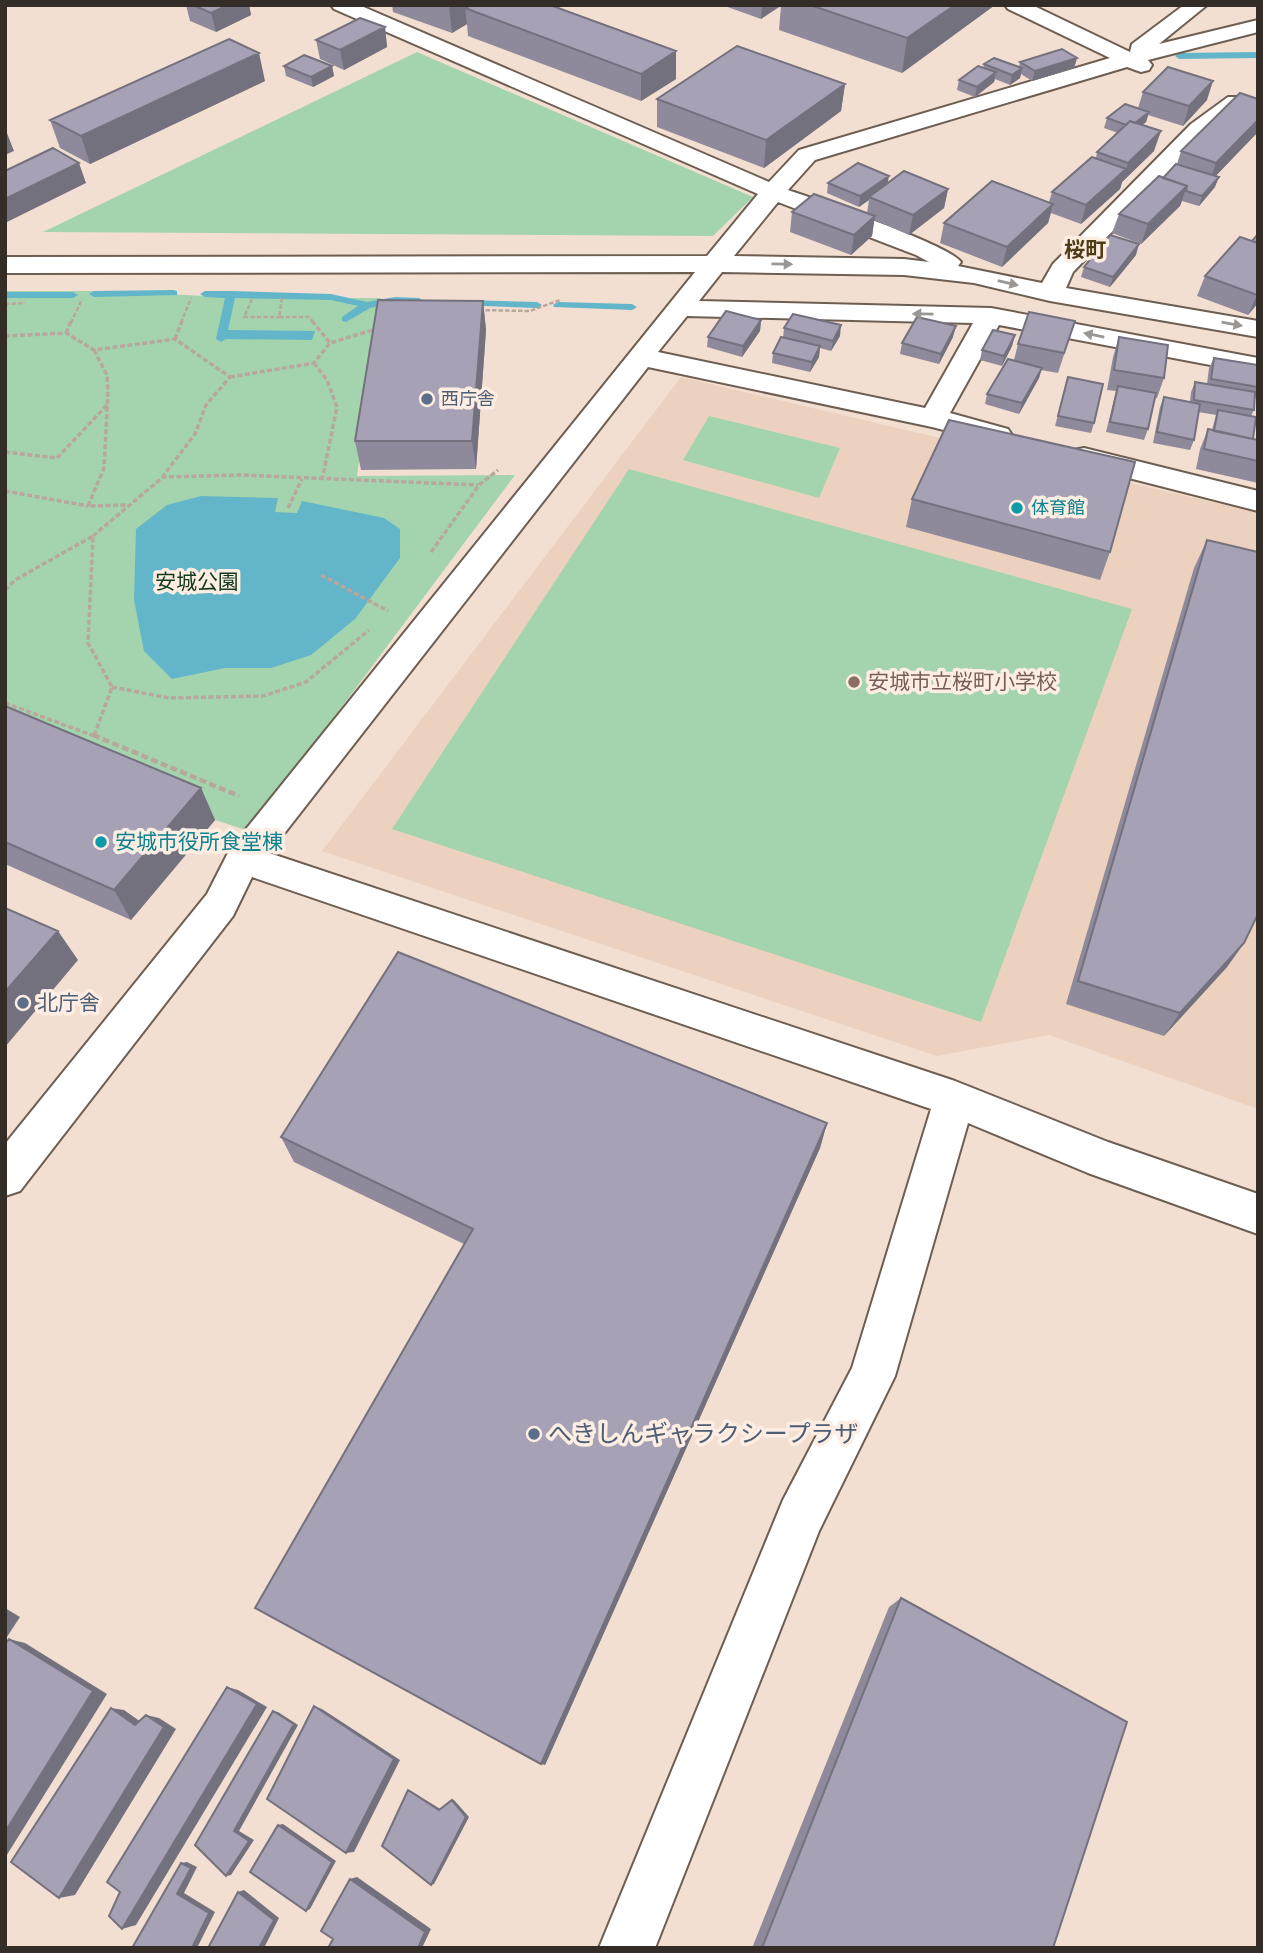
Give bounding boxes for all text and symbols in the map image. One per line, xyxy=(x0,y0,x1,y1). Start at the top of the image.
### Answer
district label: 桜町 xyxy=(1064,236,1106,262)
one-way arrow xyxy=(771,259,793,270)
one-way arrow xyxy=(997,278,1019,289)
one-way arrow xyxy=(911,308,933,320)
one-way arrow xyxy=(1221,319,1243,330)
one-way arrow xyxy=(1083,330,1105,341)
place label: 西庁舎 xyxy=(441,387,495,410)
marker: 西庁舎 xyxy=(419,391,435,407)
place label: 体育館 xyxy=(1031,496,1085,519)
marker: 体育館 xyxy=(1009,500,1025,516)
park label: 安城公園 xyxy=(155,568,239,594)
place label: 安城市立桜町小学校 xyxy=(868,668,1057,694)
marker: 安城市立桜町小学校 xyxy=(846,674,862,690)
place label: 安城市役所食堂棟 xyxy=(115,828,283,854)
marker: 安城市役所食堂棟 xyxy=(93,834,109,850)
place label: 北庁舎 xyxy=(37,989,100,1015)
marker: 北庁舎 xyxy=(15,995,31,1011)
place label: へきしんギャラクシープラザ xyxy=(548,1418,859,1448)
marker: へきしんギャラクシープラザ xyxy=(526,1426,542,1442)

